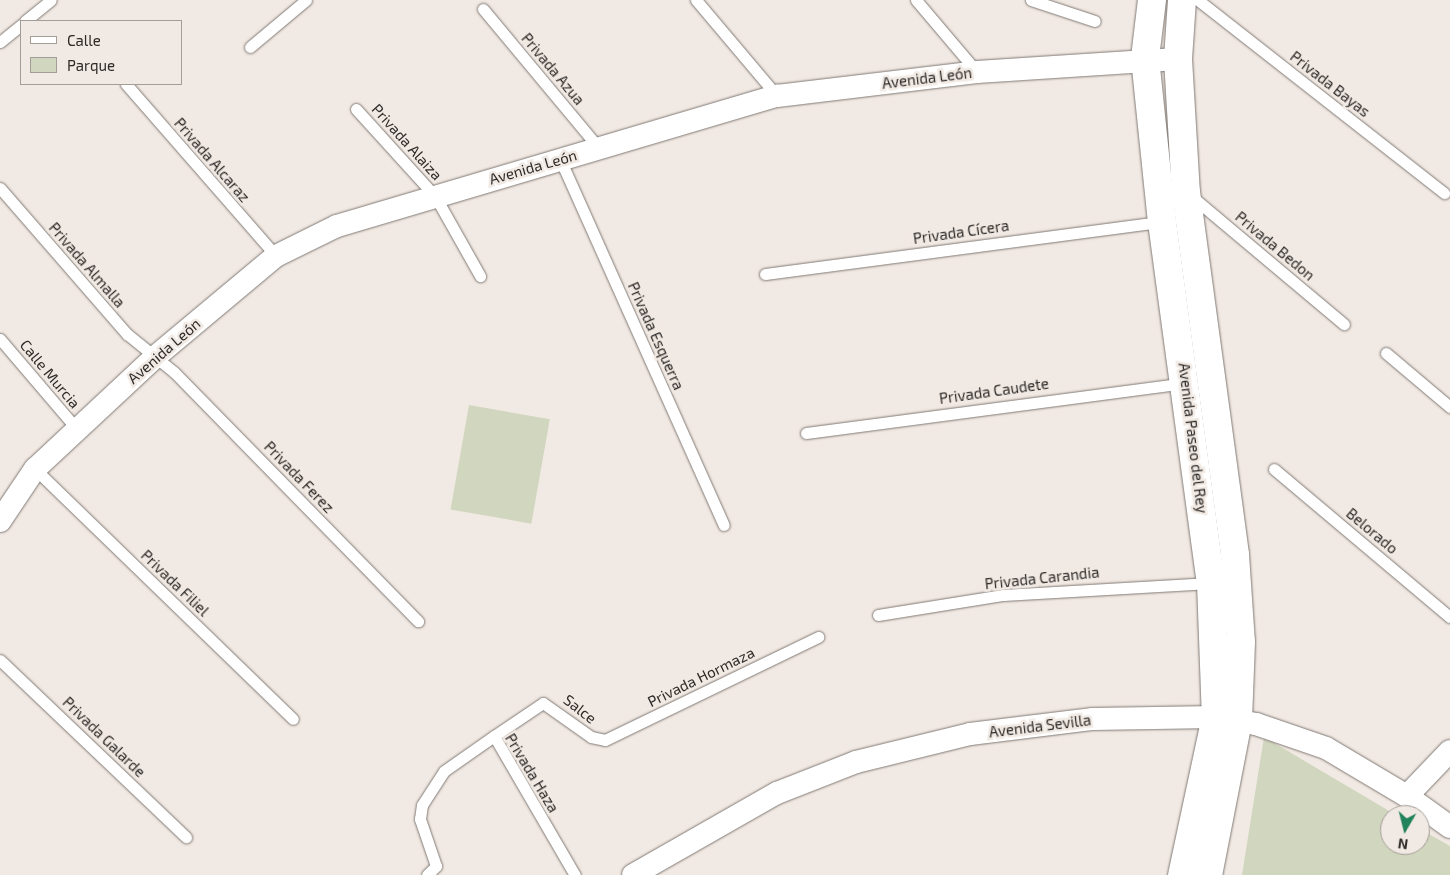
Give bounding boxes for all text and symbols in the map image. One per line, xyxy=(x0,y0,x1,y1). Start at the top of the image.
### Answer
legend xyxy=(20,20,182,85)
street label: Privada Azua xyxy=(518,29,588,109)
text: Calle xyxy=(67,31,101,49)
street label: Privada Bayas xyxy=(1287,47,1373,121)
text: Parque xyxy=(67,56,115,74)
street label: Avenida León xyxy=(881,64,973,92)
street label: Privada Alaiza xyxy=(368,100,446,184)
street label: Privada Alcaraz xyxy=(170,114,254,206)
street label: Avenida León xyxy=(487,146,579,188)
street label: Privada Bedon xyxy=(1232,208,1318,284)
street label: Privada Cícera xyxy=(912,216,1010,248)
street label: Privada Almalla xyxy=(45,219,129,311)
street label: Privada Esquerra xyxy=(624,279,688,393)
street label: Avenida León xyxy=(124,315,204,387)
street label: Calle Murcia xyxy=(16,336,84,412)
street label: Avenida Paseo del Rey xyxy=(1175,362,1211,514)
street label: Privada Caudete xyxy=(938,374,1050,408)
street label: Privada Ferez xyxy=(260,438,338,516)
street label: Belorado xyxy=(1343,504,1401,558)
street label: Privada Filiel xyxy=(137,546,213,620)
street label: Privada Carandia xyxy=(984,563,1100,593)
street label: Privada Hormaza xyxy=(645,643,757,711)
street label: Salce xyxy=(560,691,600,727)
street label: Privada Galarde xyxy=(59,693,149,781)
street label: Avenida Sevilla xyxy=(988,711,1092,741)
street label: Privada Haza xyxy=(501,730,563,816)
north arrow xyxy=(1380,805,1430,855)
text: N xyxy=(1397,835,1409,853)

